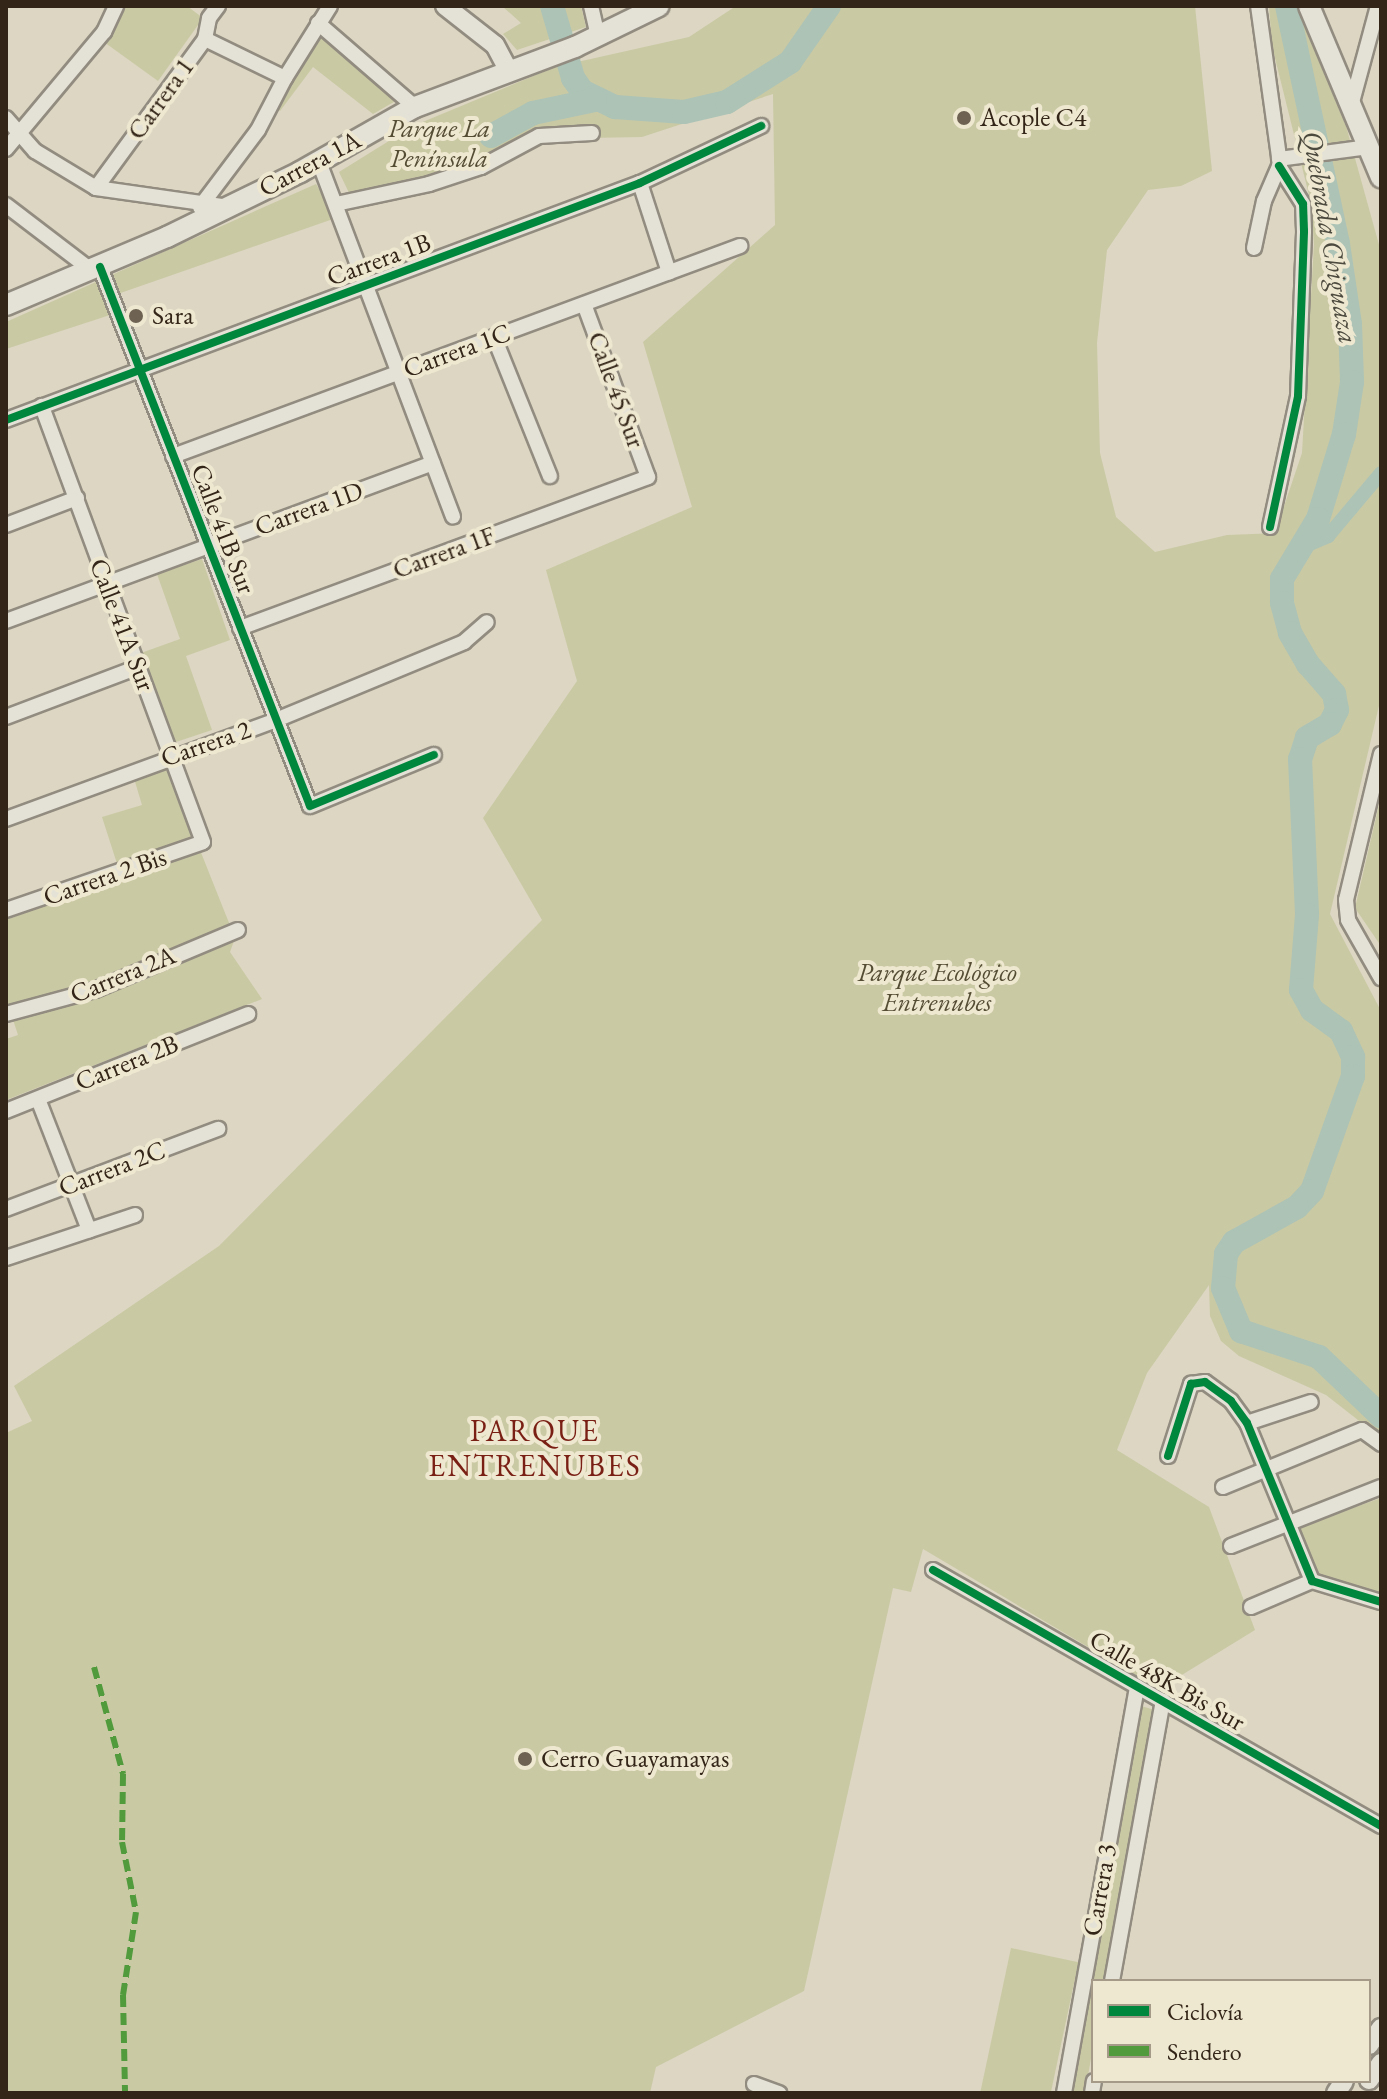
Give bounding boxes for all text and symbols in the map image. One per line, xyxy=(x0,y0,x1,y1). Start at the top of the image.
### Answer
street label: Carrera 1 xyxy=(121,52,201,146)
place label: Acople C4 xyxy=(980,102,1087,134)
marker: Acople C4 xyxy=(955,109,973,127)
park label: Parque La Península xyxy=(388,113,490,174)
street label: Carrera 1A xyxy=(254,124,366,204)
water label: Quebrada Chiguaza xyxy=(1296,128,1366,346)
street label: Carrera 1B xyxy=(323,227,435,293)
place label: Sara xyxy=(152,300,194,332)
marker: Sara xyxy=(127,307,145,325)
street label: Carrera 1C xyxy=(399,317,515,385)
street label: Calle 45 Sur xyxy=(581,328,651,452)
street label: Calle 41B Sur xyxy=(184,460,262,598)
street label: Carrera 1D xyxy=(251,475,367,543)
street label: Carrera 1F xyxy=(389,520,499,586)
street label: Calle 41A Sur xyxy=(82,554,162,696)
street label: Carrera 2 xyxy=(157,714,255,774)
street label: Carrera 2 Bis xyxy=(39,841,171,913)
street label: Carrera 2A xyxy=(66,940,180,1010)
park label: Parque Ecológico Entrenubes xyxy=(857,957,1017,1018)
street label: Carrera 2B xyxy=(71,1028,183,1098)
street label: Carrera 2C xyxy=(54,1134,170,1204)
district label: PARQUE ENTRENUBES xyxy=(428,1413,642,1484)
street label: Calle 48K Bis Sur xyxy=(1084,1624,1250,1738)
place label: Cerro Guayamayas xyxy=(541,1743,729,1775)
marker: Cerro Guayamayas xyxy=(516,1750,534,1768)
street label: Carrera 3 xyxy=(1077,1841,1123,1939)
legend xyxy=(1091,1979,1371,2083)
text: Ciclovía xyxy=(1167,1996,1243,2027)
text: Sendero xyxy=(1167,2036,1242,2067)

